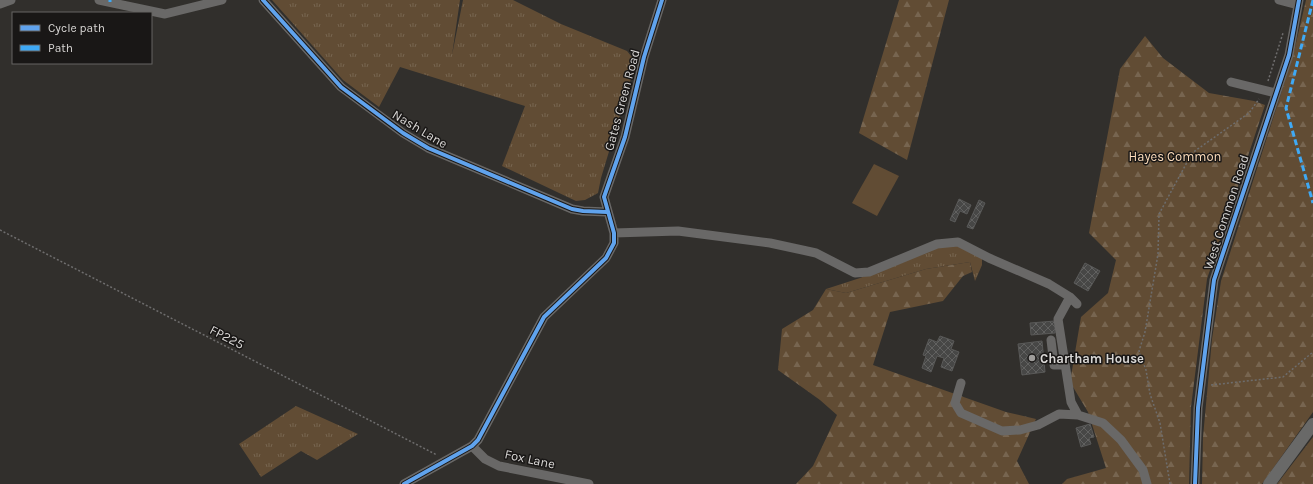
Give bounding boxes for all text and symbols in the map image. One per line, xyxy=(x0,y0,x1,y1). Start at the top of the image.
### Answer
legend xyxy=(12,12,152,64)
text: Cycle path xyxy=(48,21,105,35)
text: Path xyxy=(48,41,73,55)
street label: Gates Green Road xyxy=(601,48,643,152)
street label: Nash Lane xyxy=(390,107,451,151)
park label: Hayes Common xyxy=(1129,149,1221,164)
street label: West Common Road xyxy=(1200,153,1252,271)
street label: FP225 xyxy=(207,322,247,352)
place label: Chartham House xyxy=(1040,351,1144,366)
marker: Chartham House xyxy=(1027,353,1037,363)
street label: Fox Lane xyxy=(503,446,557,472)

